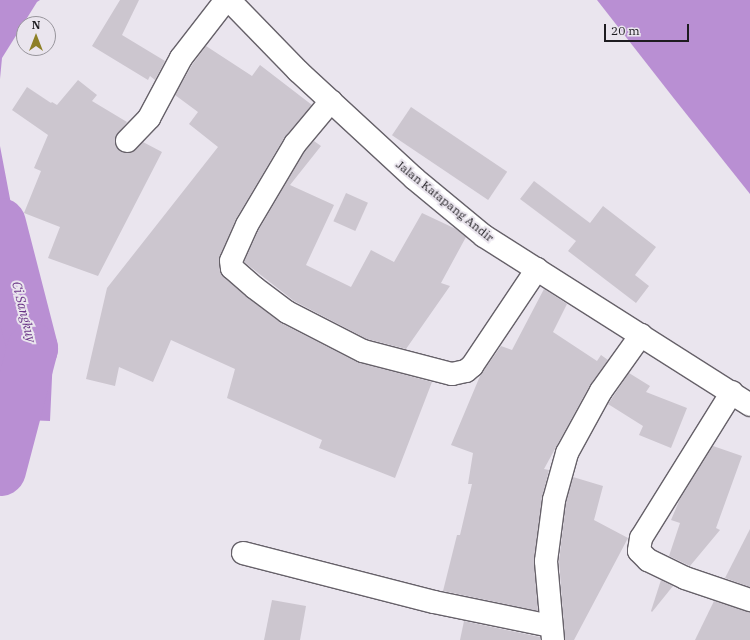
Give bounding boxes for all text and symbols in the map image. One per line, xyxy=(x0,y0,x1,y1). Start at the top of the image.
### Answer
north arrow xyxy=(16,16,56,56)
scale bar xyxy=(606,16,691,42)
text: N xyxy=(32,18,40,32)
text: 20 m xyxy=(611,23,640,38)
street label: Jalan Katapang Andir xyxy=(393,157,497,245)
water label: Ci Sangkuy xyxy=(8,280,38,344)

